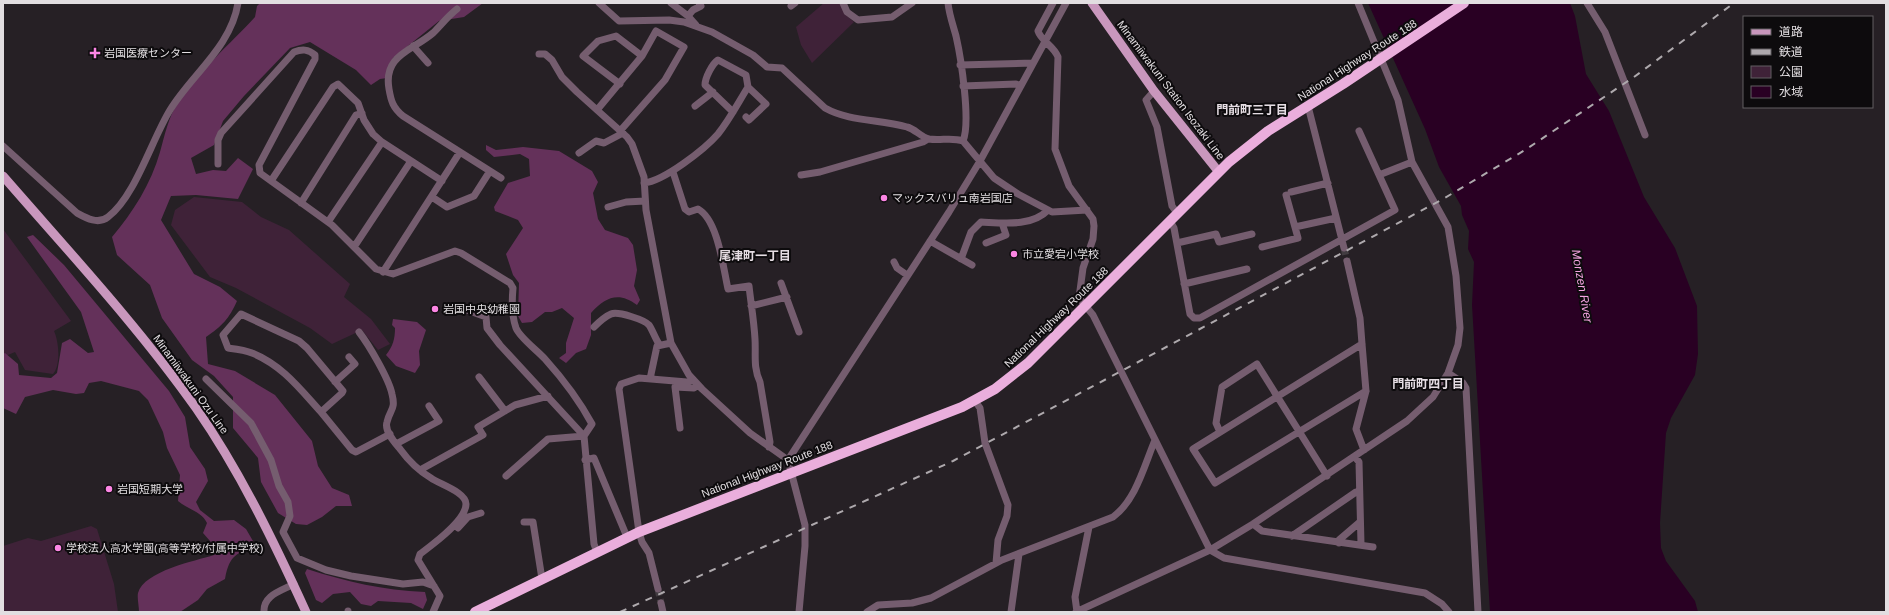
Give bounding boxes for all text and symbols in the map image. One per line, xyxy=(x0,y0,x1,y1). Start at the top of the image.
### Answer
legend xyxy=(1743,16,1873,108)
street label: National Highway Route 188 xyxy=(1295,17,1419,103)
street label: Minamiiwakuni Station Isozaki Line xyxy=(1115,18,1227,162)
text: 道路 xyxy=(1779,25,1803,39)
text: 鉄道 xyxy=(1779,45,1803,59)
marker: 岩国医療センター xyxy=(89,47,101,59)
place label: 岩国医療センター xyxy=(104,47,192,59)
text: 公園 xyxy=(1779,65,1803,79)
text: 水域 xyxy=(1779,85,1803,99)
district label: 門前町三丁目 xyxy=(1216,103,1288,117)
place label: マックスバリュ南岩国店 xyxy=(892,192,1013,204)
marker: マックスバリュ南岩国店 xyxy=(879,193,889,203)
place label: 市立愛宕小学校 xyxy=(1022,248,1099,260)
water label: Monzen River xyxy=(1569,248,1595,325)
district label: 尾津町一丁目 xyxy=(719,249,791,263)
marker: 市立愛宕小学校 xyxy=(1009,249,1019,259)
street label: National Highway Route 188 xyxy=(1002,264,1110,370)
place label: 岩国中央幼稚園 xyxy=(443,303,520,315)
marker: 岩国中央幼稚園 xyxy=(430,304,440,314)
street label: Minamiiwakuni Ozu Line xyxy=(151,332,231,436)
district label: 門前町四丁目 xyxy=(1392,377,1464,391)
street label: National Highway Route 188 xyxy=(700,438,834,500)
place label: 岩国短期大学 xyxy=(117,483,183,495)
marker: 岩国短期大学 xyxy=(104,484,114,494)
place label: 学校法人高水学園(高等学校/付属中学校) xyxy=(66,542,263,554)
marker: 学校法人高水学園(高等学校/付属中学校) xyxy=(53,543,63,553)

